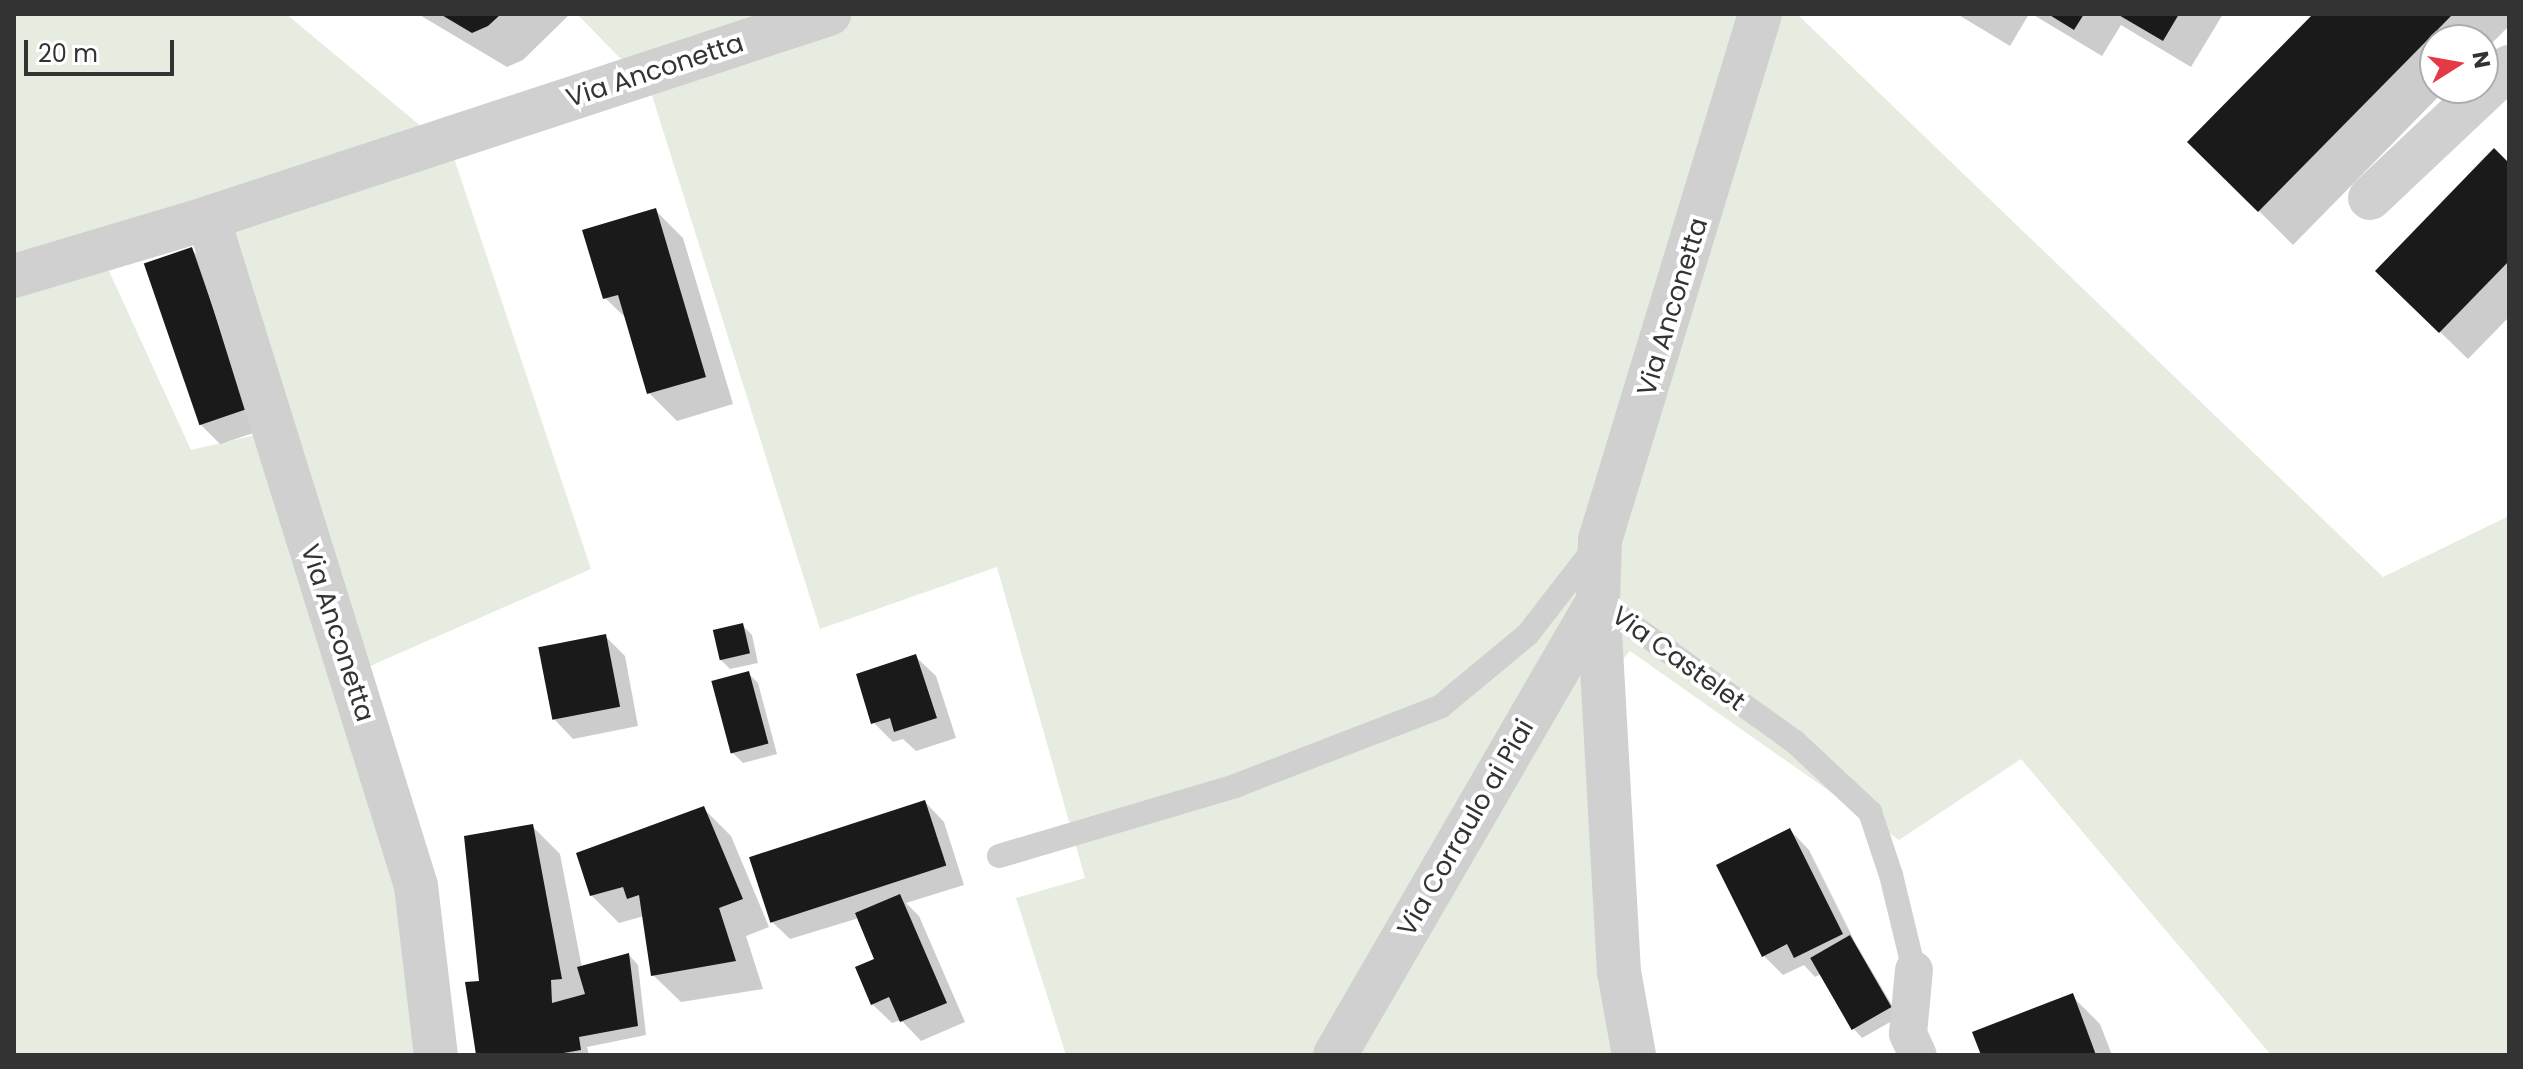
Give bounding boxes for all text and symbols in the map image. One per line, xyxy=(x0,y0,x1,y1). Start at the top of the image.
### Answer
scale bar xyxy=(28,24,178,74)
north arrow xyxy=(2419,24,2499,104)
street label: Via Anconetta xyxy=(563,28,747,114)
text: 20 m xyxy=(38,37,98,70)
text: N xyxy=(2464,49,2498,71)
street label: Via Anconetta xyxy=(1631,214,1715,400)
street label: Via Anconetta xyxy=(294,541,380,725)
street label: Via Castelet xyxy=(1605,600,1751,718)
street label: Via Corraulo ai Piai xyxy=(1391,714,1541,942)

